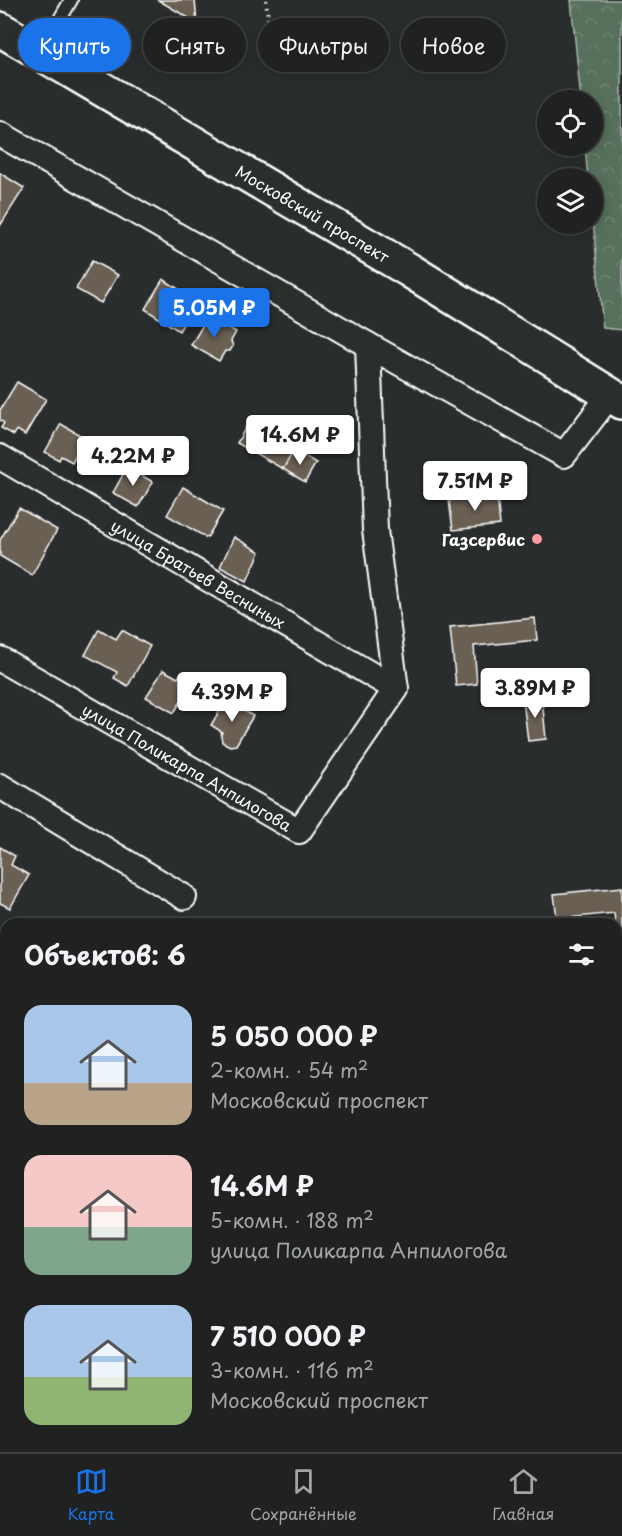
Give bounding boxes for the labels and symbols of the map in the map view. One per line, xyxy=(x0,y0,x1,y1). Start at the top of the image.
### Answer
street label: Московский проспект xyxy=(232,159,394,268)
pin: 5.05M ₽ xyxy=(159,288,269,339)
pin: 14.6M ₽ xyxy=(245,415,355,466)
pin: 4.22M ₽ xyxy=(78,436,188,487)
pin: 7.51M ₽ xyxy=(420,461,530,512)
street label: улица Братьев Весниных xyxy=(107,513,290,634)
place label: Газсервис xyxy=(442,527,525,551)
marker: Газсервис xyxy=(530,532,544,546)
pin: 3.89M ₽ xyxy=(480,668,590,719)
pin: 4.39M ₽ xyxy=(177,672,287,723)
street label: улица Поликарпа Анпилогова xyxy=(78,697,296,836)

